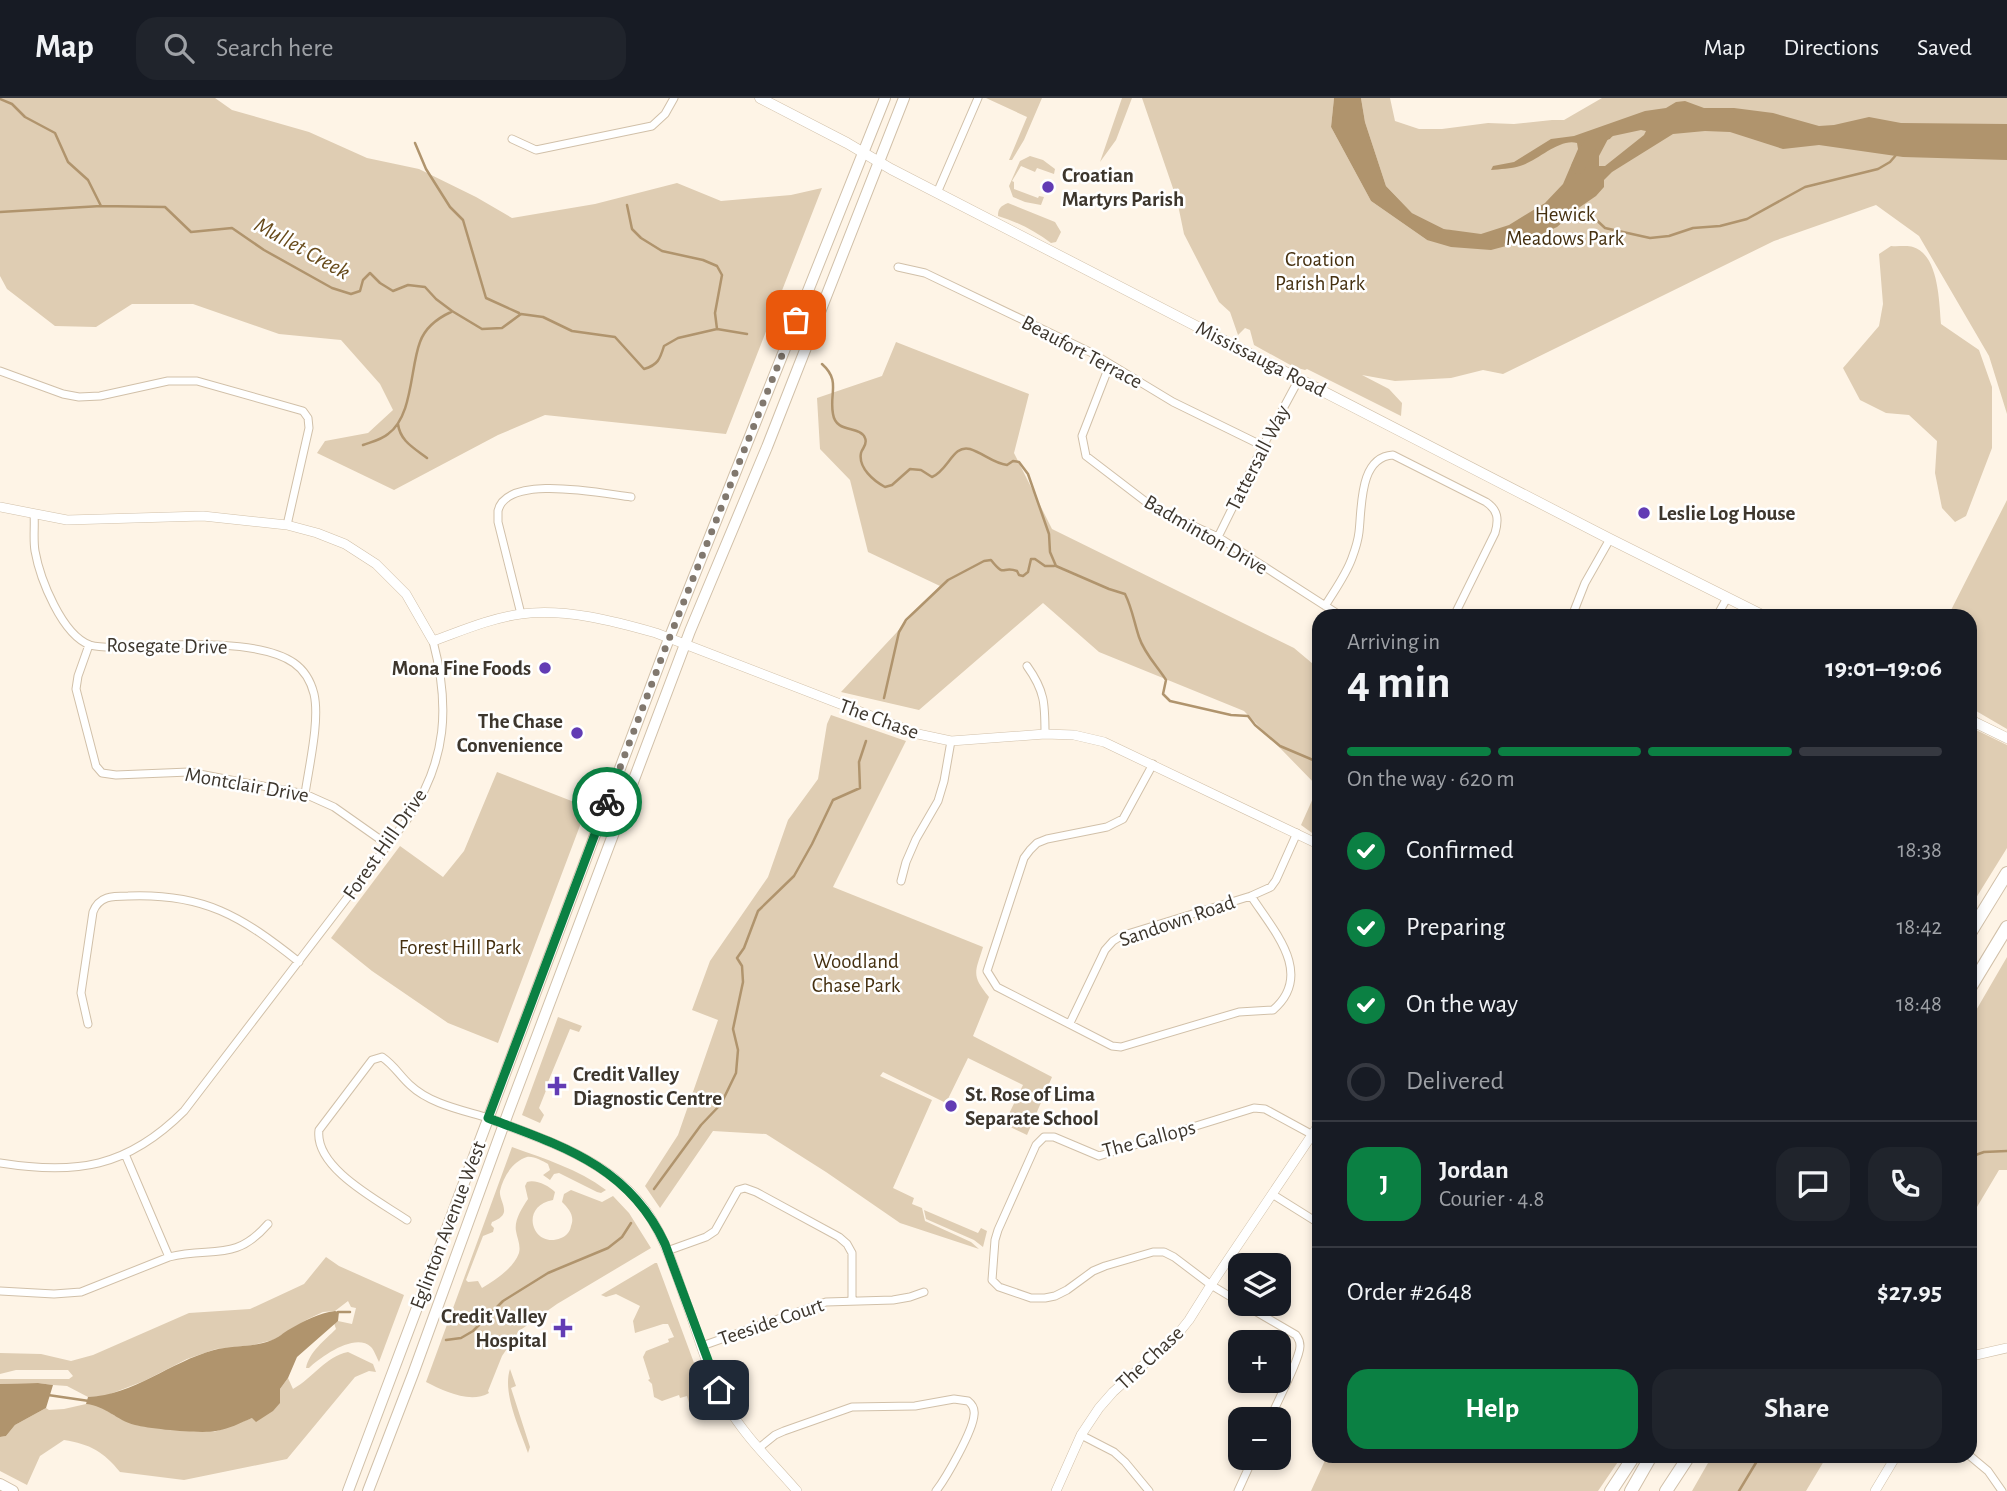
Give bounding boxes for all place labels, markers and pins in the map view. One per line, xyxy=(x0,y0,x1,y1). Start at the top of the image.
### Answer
place label: Croatian Martyrs Parish xyxy=(1062,165,1184,210)
marker: Croatian Martyrs Parish xyxy=(1040,179,1056,195)
pin xyxy=(766,290,826,350)
place label: Leslie Log House xyxy=(1658,503,1796,524)
marker: Leslie Log House xyxy=(1636,505,1652,521)
place label: Mona Fine Foods xyxy=(392,658,531,679)
marker: Mona Fine Foods xyxy=(537,660,553,676)
place label: The Chase Convenience xyxy=(457,711,563,756)
marker: The Chase Convenience xyxy=(569,725,585,741)
place label: Credit Valley Diagnostic Centre xyxy=(573,1064,722,1109)
marker: Credit Valley Diagnostic Centre xyxy=(547,1076,567,1096)
place label: St. Rose of Lima Separate School xyxy=(965,1084,1099,1129)
marker: St. Rose of Lima Separate School xyxy=(943,1098,959,1114)
place label: Credit Valley Hospital xyxy=(441,1306,548,1351)
marker: Credit Valley Hospital xyxy=(553,1318,573,1338)
pin xyxy=(689,1360,749,1420)

